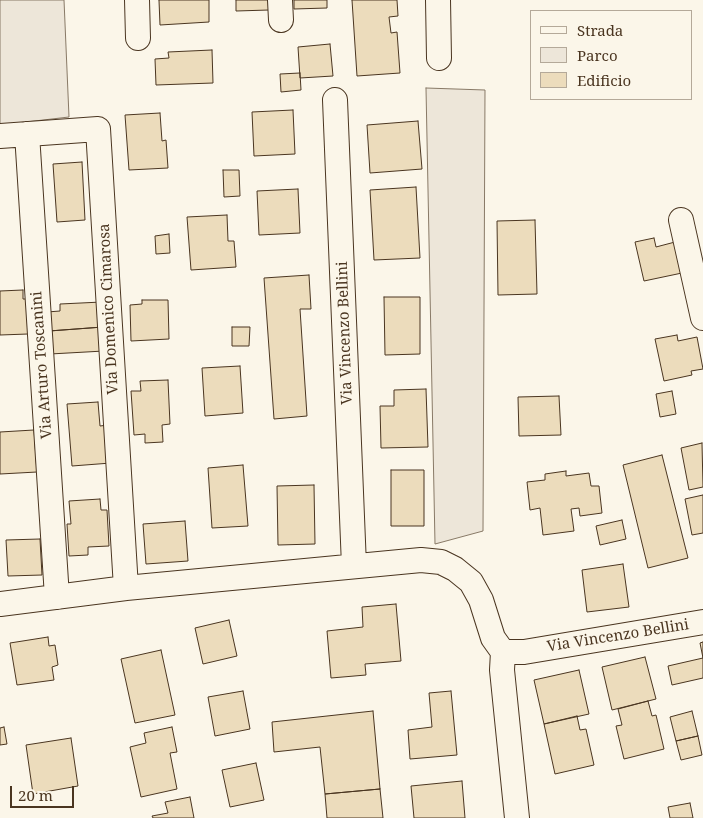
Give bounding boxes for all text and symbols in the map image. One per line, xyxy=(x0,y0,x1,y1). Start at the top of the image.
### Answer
legend xyxy=(530,10,693,100)
text: Strada xyxy=(577,20,623,40)
text: Parco xyxy=(577,45,618,65)
text: Edificio xyxy=(577,70,631,90)
street label: Via Domenico Cimarosa xyxy=(96,223,122,395)
street label: Via Vincenzo Bellini xyxy=(334,261,356,405)
street label: Via Arturo Toscanini xyxy=(28,291,56,439)
street label: Via Vincenzo Bellini xyxy=(546,616,690,656)
scale bar xyxy=(12,776,76,808)
text: 20 m xyxy=(18,785,53,805)

